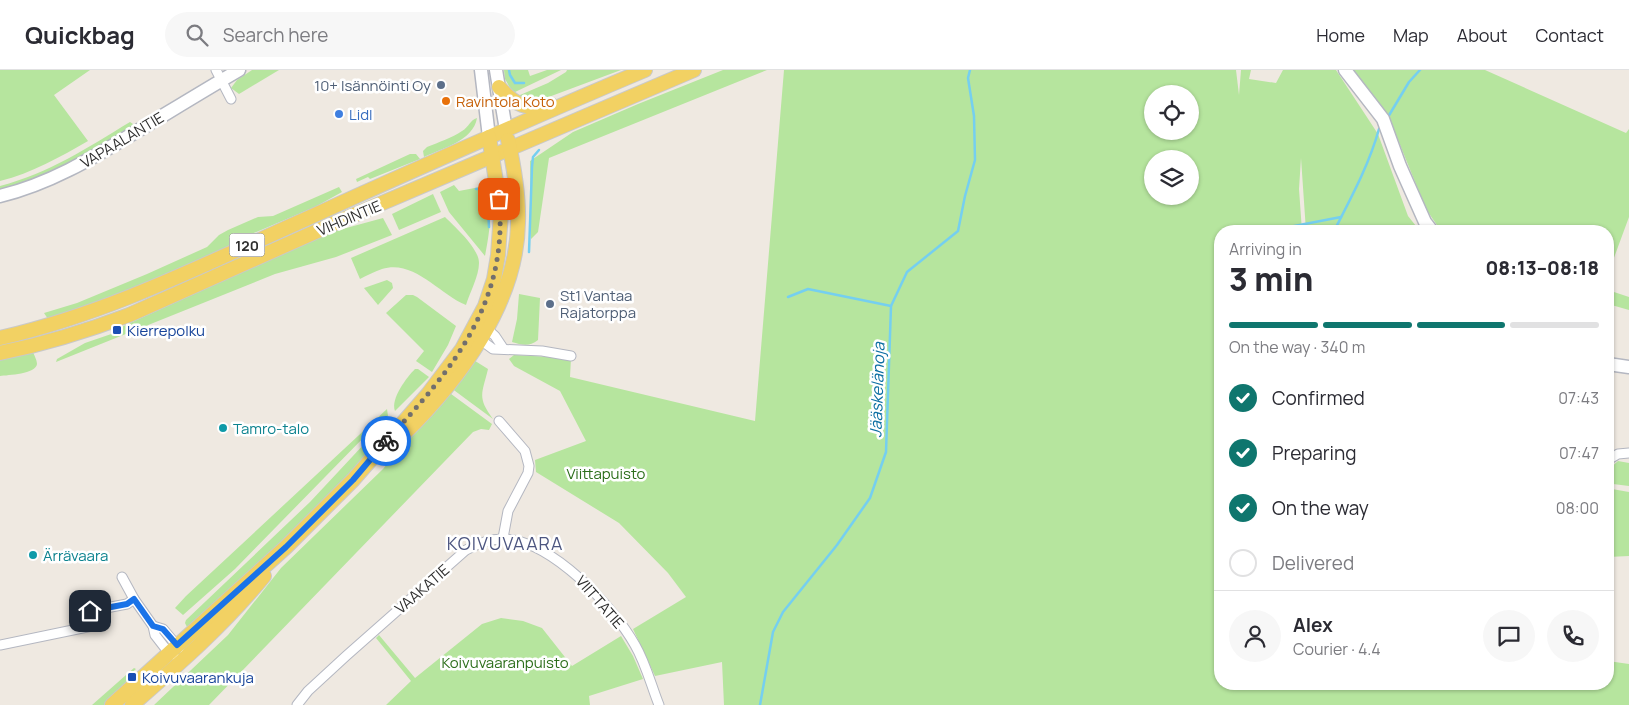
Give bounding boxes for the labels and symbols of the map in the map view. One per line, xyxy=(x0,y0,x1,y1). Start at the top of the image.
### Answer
place label: 10+ Isännöinti Oy xyxy=(314,75,431,96)
marker: 10+ Isännöinti Oy xyxy=(435,79,447,91)
place label: Ravintola Koto xyxy=(456,91,555,112)
marker: Ravintola Koto xyxy=(440,95,452,107)
place label: Lidl xyxy=(349,104,373,125)
street label: VAPAALANTIE xyxy=(76,107,168,173)
marker: Lidl xyxy=(333,108,345,120)
pin xyxy=(478,178,520,220)
street label: VIHDINTIE xyxy=(314,195,384,241)
road number: 120 xyxy=(230,234,264,256)
place label: St1 Vantaa Rajatorppa xyxy=(560,285,636,323)
marker: St1 Vantaa Rajatorppa xyxy=(544,298,556,310)
place label: Kierrepolku xyxy=(127,320,205,341)
marker: Kierrepolku xyxy=(111,324,123,336)
water label: Jääskelänoja xyxy=(864,341,890,438)
courier xyxy=(361,416,411,466)
place label: Tamro-talo xyxy=(233,418,309,439)
marker: Tamro-talo xyxy=(217,422,229,434)
park label: Viittapuisto xyxy=(567,463,646,484)
district label: KOIVUVAARA xyxy=(447,531,563,555)
place label: Ärrävaara xyxy=(43,545,108,566)
marker: Ärrävaara xyxy=(27,549,39,561)
street label: VAAKATIE xyxy=(390,559,454,619)
street label: VIITTATIE xyxy=(571,571,629,633)
pin xyxy=(69,590,111,632)
park label: Koivuvaaranpuisto xyxy=(441,652,569,673)
place label: Koivuvaarankuja xyxy=(142,667,254,688)
marker: Koivuvaarankuja xyxy=(126,671,138,683)

